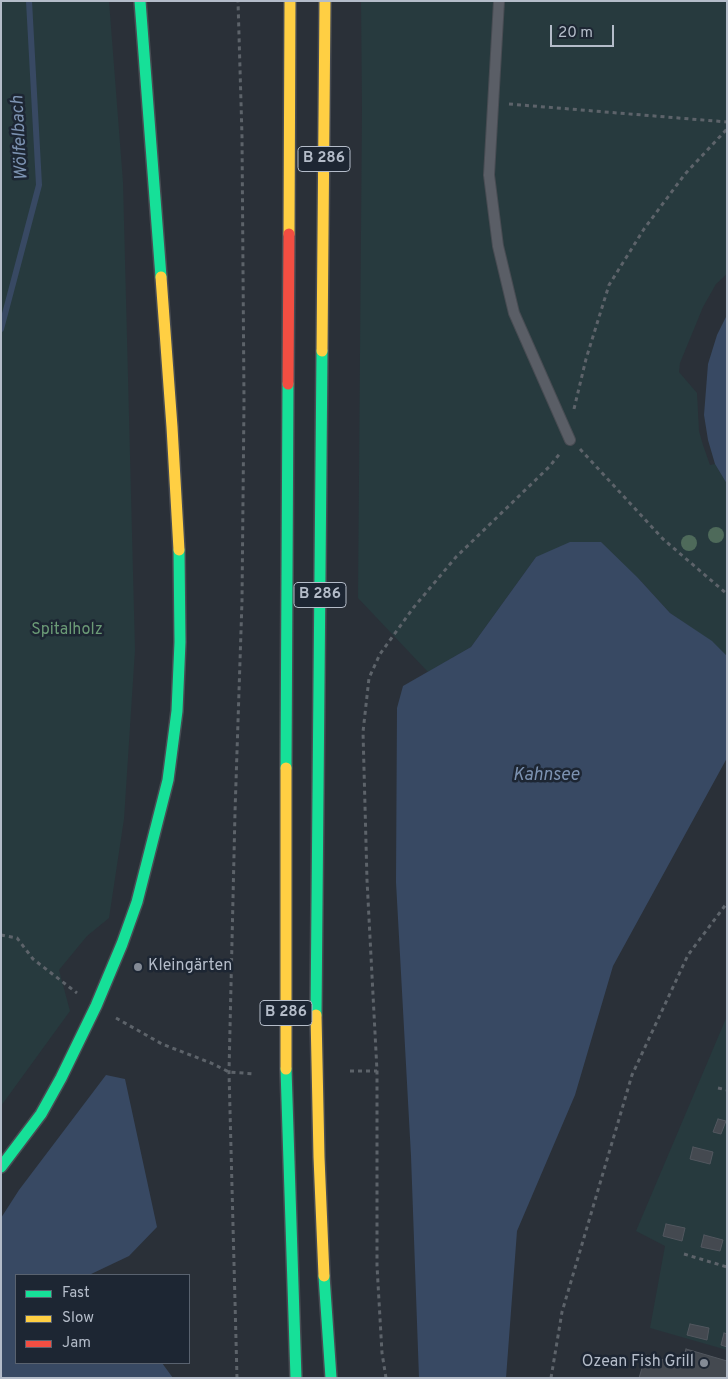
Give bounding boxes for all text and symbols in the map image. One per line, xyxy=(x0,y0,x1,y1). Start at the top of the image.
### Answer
scale bar xyxy=(553,15,617,47)
text: 20 m xyxy=(558,24,593,43)
water label: Wölfelbach xyxy=(8,95,34,181)
road number: B 286 xyxy=(298,146,350,172)
road number: B 286 xyxy=(294,582,346,608)
park label: Spitalholz xyxy=(31,621,103,641)
water label: Kahnsee xyxy=(513,765,579,787)
place label: Kleingärten xyxy=(148,957,232,977)
marker: Kleingärten xyxy=(132,961,144,973)
road number: B 286 xyxy=(260,1000,312,1026)
legend xyxy=(15,1274,190,1364)
text: Fast xyxy=(62,1284,90,1303)
text: Slow xyxy=(62,1309,94,1328)
text: Jam xyxy=(62,1334,91,1353)
place label: Ozean Fish Grill xyxy=(582,1353,694,1373)
marker: Ozean Fish Grill xyxy=(698,1357,710,1369)

